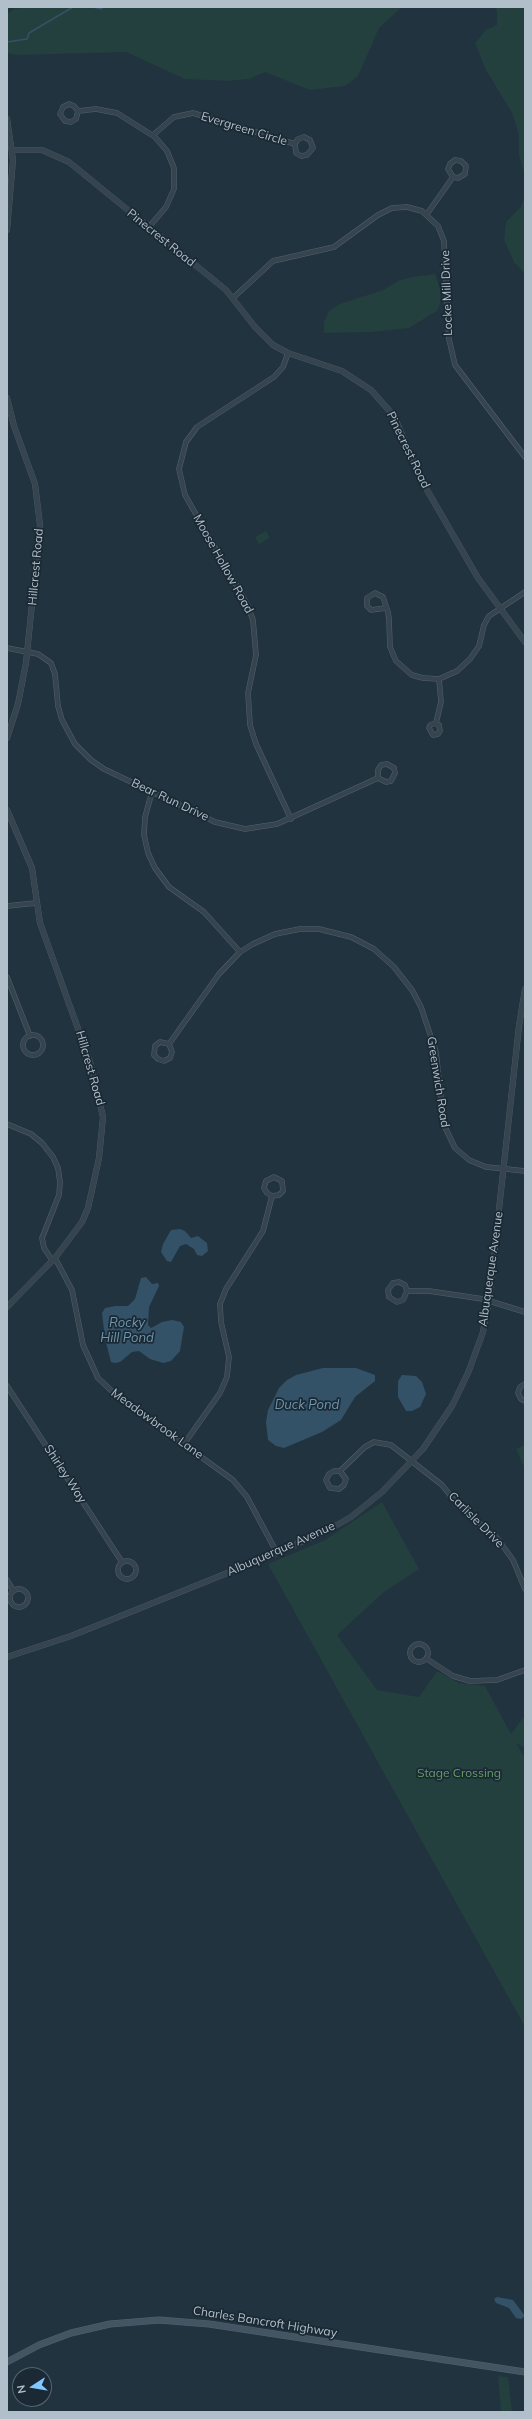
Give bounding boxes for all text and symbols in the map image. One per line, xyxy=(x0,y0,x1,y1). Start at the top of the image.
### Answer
street label: Evergreen Circle xyxy=(199,109,289,149)
street label: Pinecrest Road xyxy=(124,206,198,270)
street label: Locke Mill Drive xyxy=(438,250,456,336)
street label: Pinecrest Road xyxy=(383,409,433,491)
street label: Moose Hollow Road xyxy=(190,512,256,616)
street label: Hillcrest Road xyxy=(25,528,47,606)
street label: Bear Run Drive xyxy=(129,776,211,824)
street label: Hillcrest Road xyxy=(72,1029,108,1107)
street label: Greenwich Road xyxy=(424,1035,452,1129)
street label: Albuquerque Avenue xyxy=(476,1210,506,1328)
water label: Rocky Hill Pond xyxy=(100,1315,154,1346)
street label: Meadowbrook Lane xyxy=(108,1386,206,1462)
water label: Duck Pond xyxy=(275,1397,339,1413)
street label: Shirley Way xyxy=(41,1442,89,1506)
street label: Carlisle Drive xyxy=(445,1489,507,1551)
street label: Albuquerque Avenue xyxy=(225,1519,337,1579)
park label: Stage Crossing xyxy=(417,1766,501,1780)
street label: Charles Bancroft Highway xyxy=(192,2303,338,2341)
north arrow xyxy=(12,2367,52,2407)
text: N xyxy=(14,2384,29,2395)

